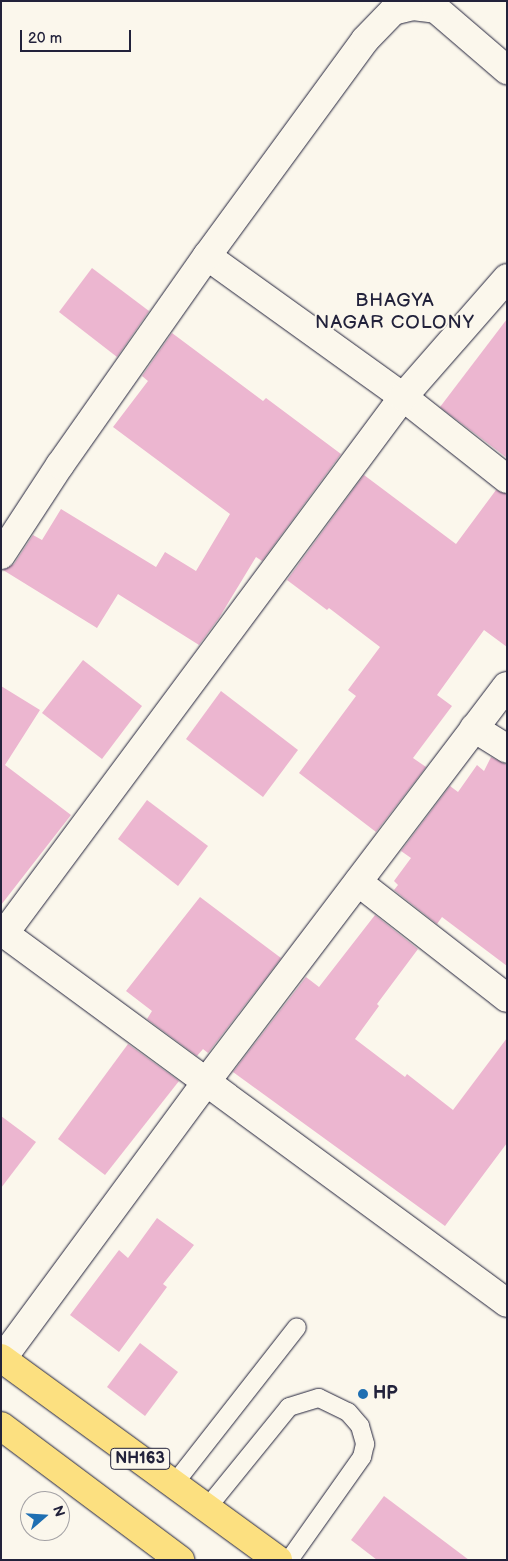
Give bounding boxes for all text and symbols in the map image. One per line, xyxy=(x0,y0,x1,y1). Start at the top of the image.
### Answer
scale bar xyxy=(22,20,134,52)
text: 20 m xyxy=(28,29,62,48)
district label: BHAGYA NAGAR COLONY xyxy=(314,290,476,334)
place label: HP xyxy=(373,1383,398,1405)
marker: HP xyxy=(357,1388,369,1400)
road number: NH163 xyxy=(110,1446,170,1472)
north arrow xyxy=(20,1491,70,1541)
text: N xyxy=(49,1504,68,1519)

